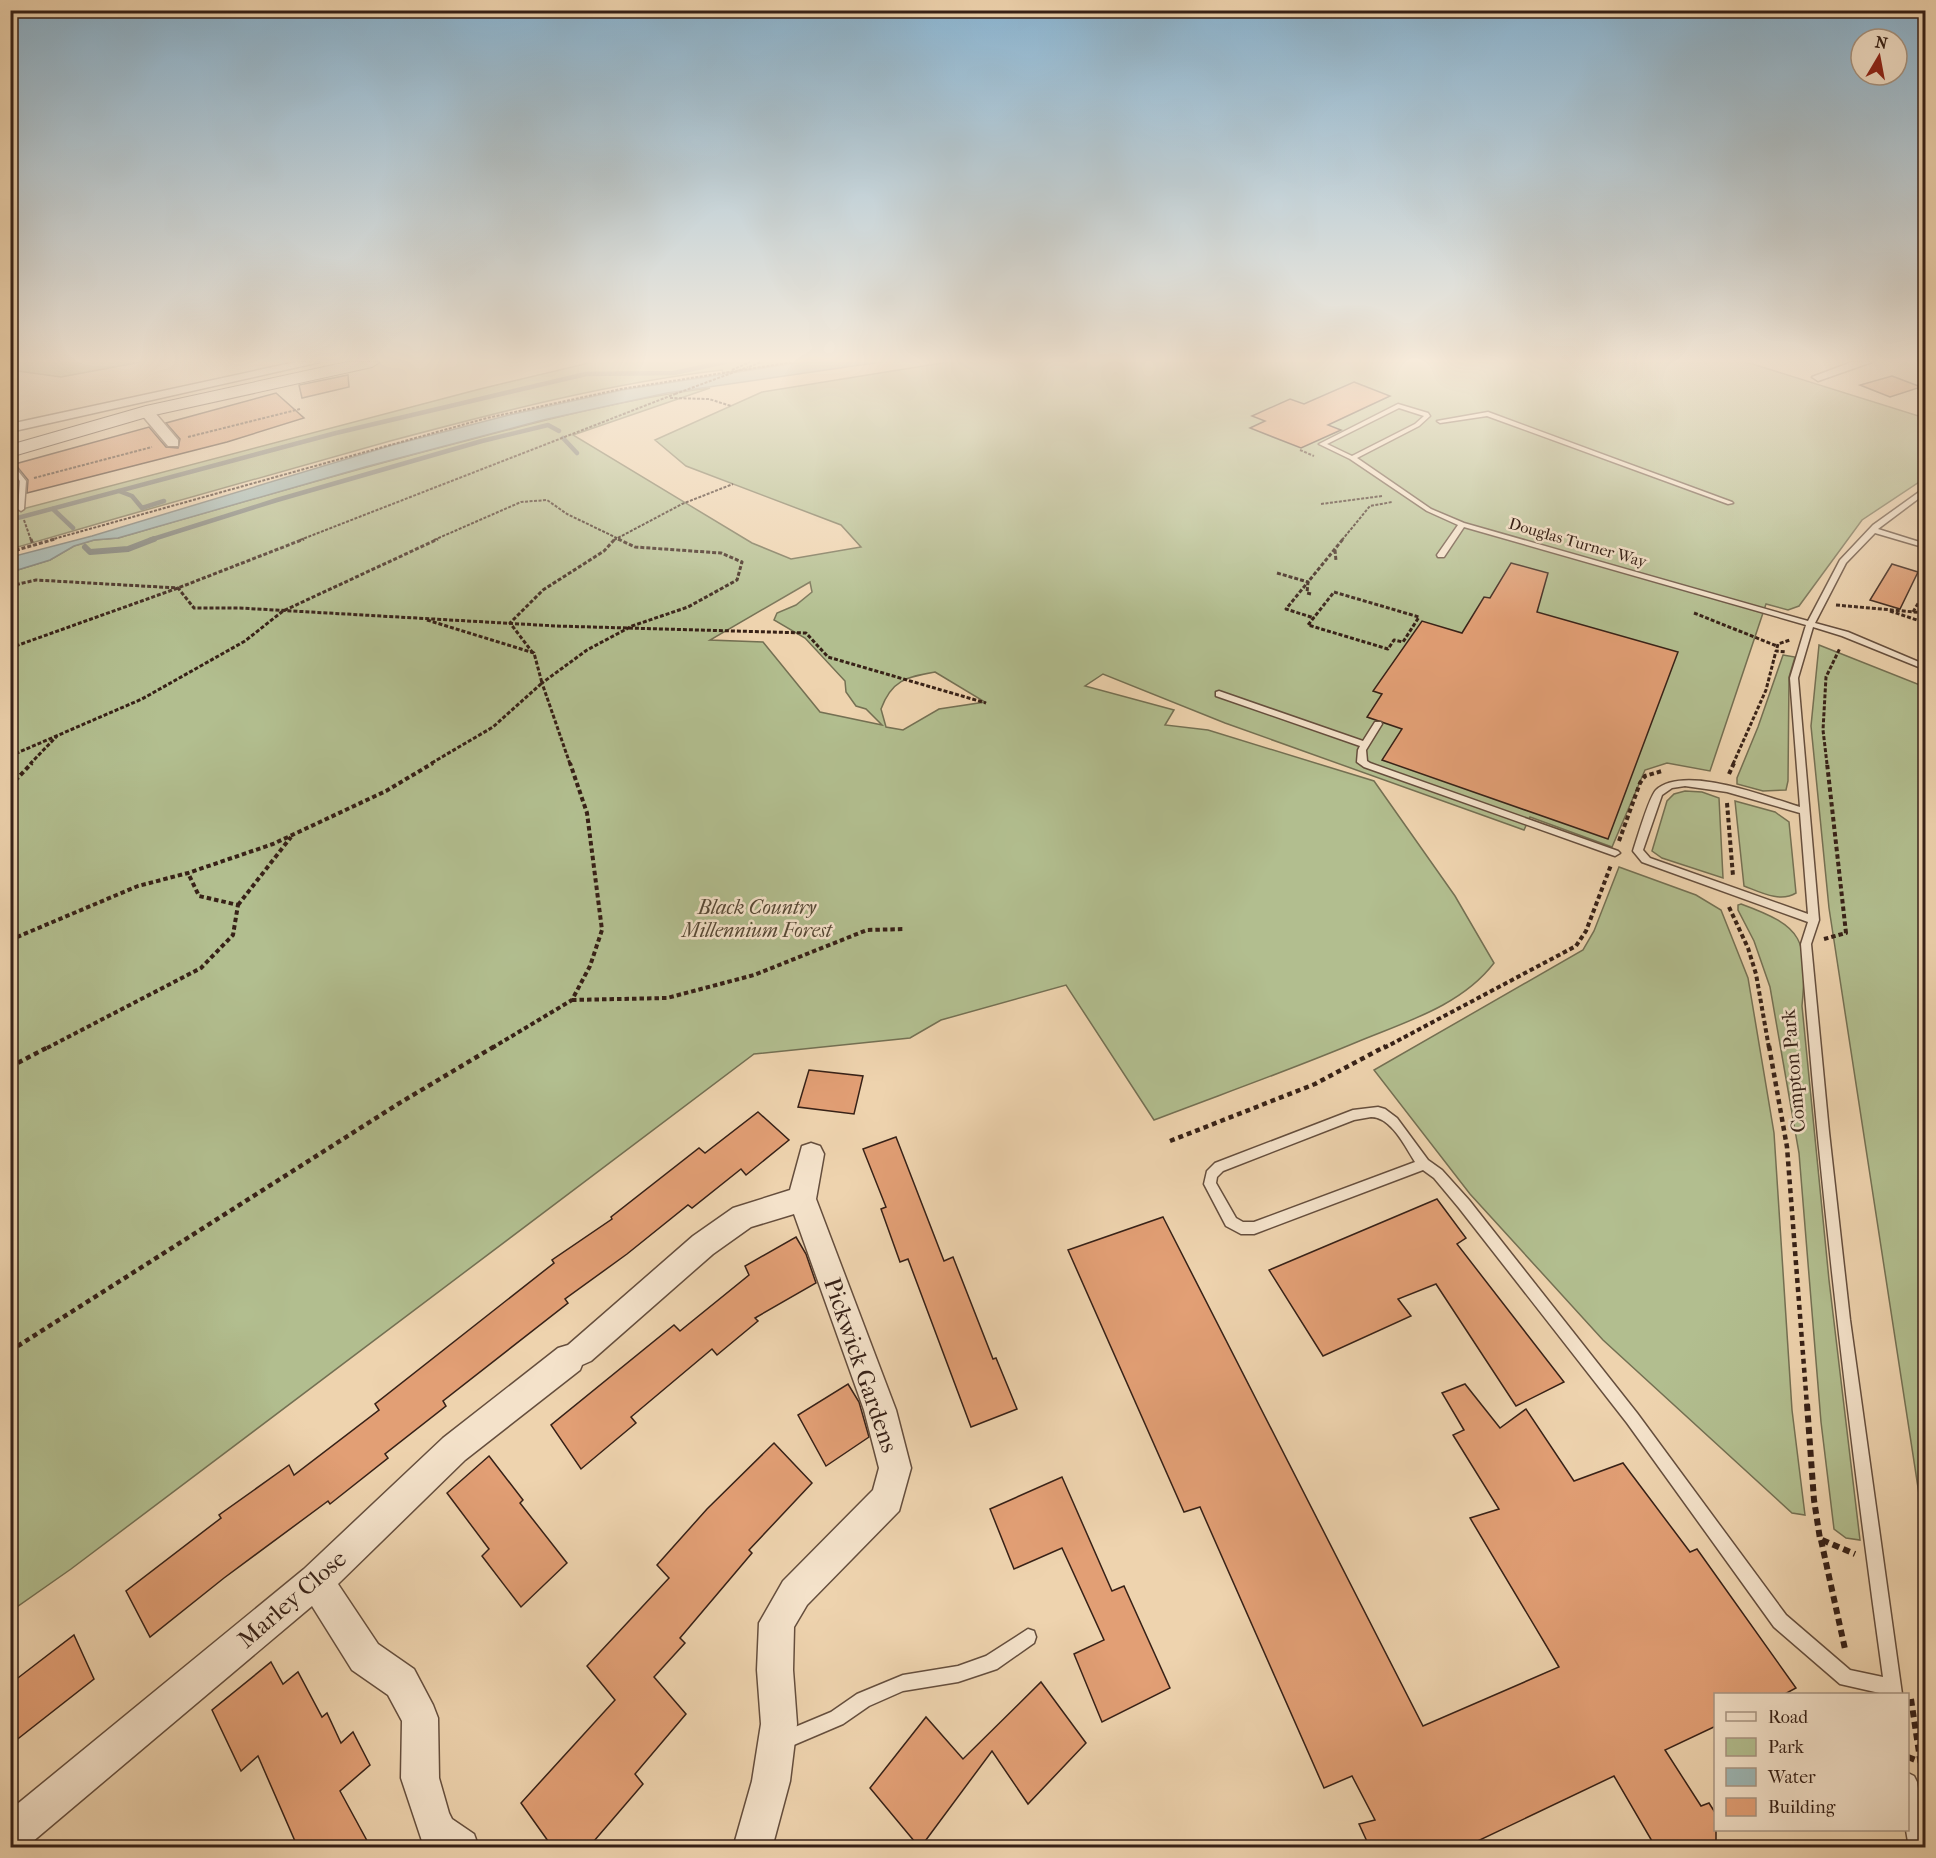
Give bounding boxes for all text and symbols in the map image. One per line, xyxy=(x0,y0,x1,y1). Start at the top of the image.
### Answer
north arrow xyxy=(1849,27,1909,87)
text: N xyxy=(1874,32,1890,53)
street label: Douglas Turner Way xyxy=(1507,514,1650,571)
park label: Black Country Millennium Forest xyxy=(680,896,834,942)
street label: Compton Park xyxy=(1777,1008,1810,1134)
street label: Pickwick Gardens xyxy=(818,1274,904,1456)
street label: Marley Close xyxy=(232,1544,352,1654)
legend xyxy=(1714,1693,1909,1831)
text: Road xyxy=(1768,1707,1808,1728)
text: Park xyxy=(1768,1737,1805,1758)
text: Water xyxy=(1767,1767,1816,1788)
text: Building xyxy=(1768,1797,1836,1818)

